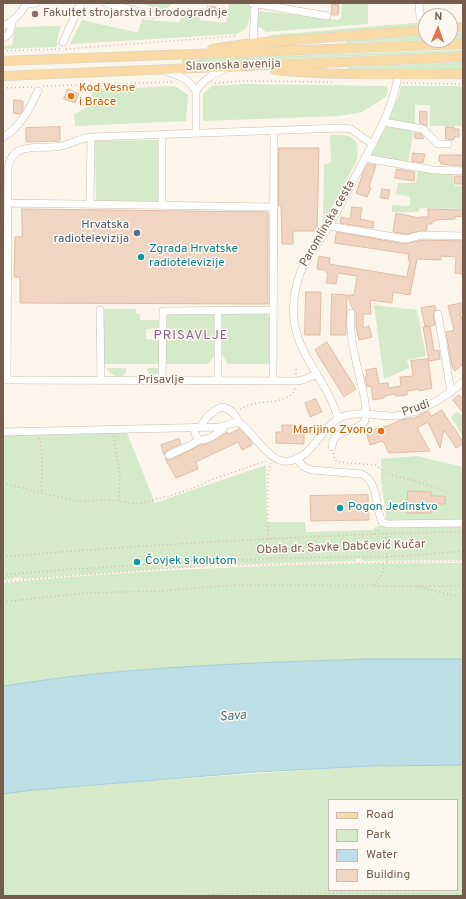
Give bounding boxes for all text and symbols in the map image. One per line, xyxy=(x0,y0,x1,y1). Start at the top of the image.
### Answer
place label: Fakultet strojarstva i brodogradnje xyxy=(43,7,227,21)
north arrow xyxy=(418,8,458,48)
marker: Fakultet strojarstva i brodogradnje xyxy=(30,9,40,19)
text: N xyxy=(434,10,443,24)
street label: Slavonska avenija xyxy=(185,57,281,75)
place label: Kod Vesne i Brace xyxy=(79,82,135,110)
marker: Kod Vesne i Brace xyxy=(66,91,76,101)
street label: Paromlinska cesta xyxy=(297,178,359,270)
place label: Hrvatska radiotelevizija xyxy=(53,219,129,247)
marker: Hrvatska radiotelevizija xyxy=(132,228,142,238)
place label: Zgrada Hrvatske radiotelevizije xyxy=(149,243,238,271)
marker: Zgrada Hrvatske radiotelevizije xyxy=(136,252,146,262)
district label: PRISAVLJE xyxy=(153,328,229,344)
street label: Prisavlje xyxy=(138,374,184,388)
street label: Prudi xyxy=(400,397,432,421)
place label: Marijino Zvono xyxy=(293,424,373,438)
marker: Marijino Zvono xyxy=(376,426,386,436)
place label: Pogon Jedinstvo xyxy=(348,501,438,515)
marker: Pogon Jedinstvo xyxy=(335,503,345,513)
street label: Obala dr. Savke Dabčević Kučar xyxy=(256,538,426,558)
place label: Čovjek s kolutom xyxy=(145,555,237,569)
marker: Čovjek s kolutom xyxy=(132,557,142,567)
water label: Sava xyxy=(219,708,247,726)
legend xyxy=(328,799,458,891)
text: Road xyxy=(366,807,394,823)
text: Park xyxy=(366,827,391,843)
text: Water xyxy=(366,847,398,863)
text: Building xyxy=(366,867,410,883)

